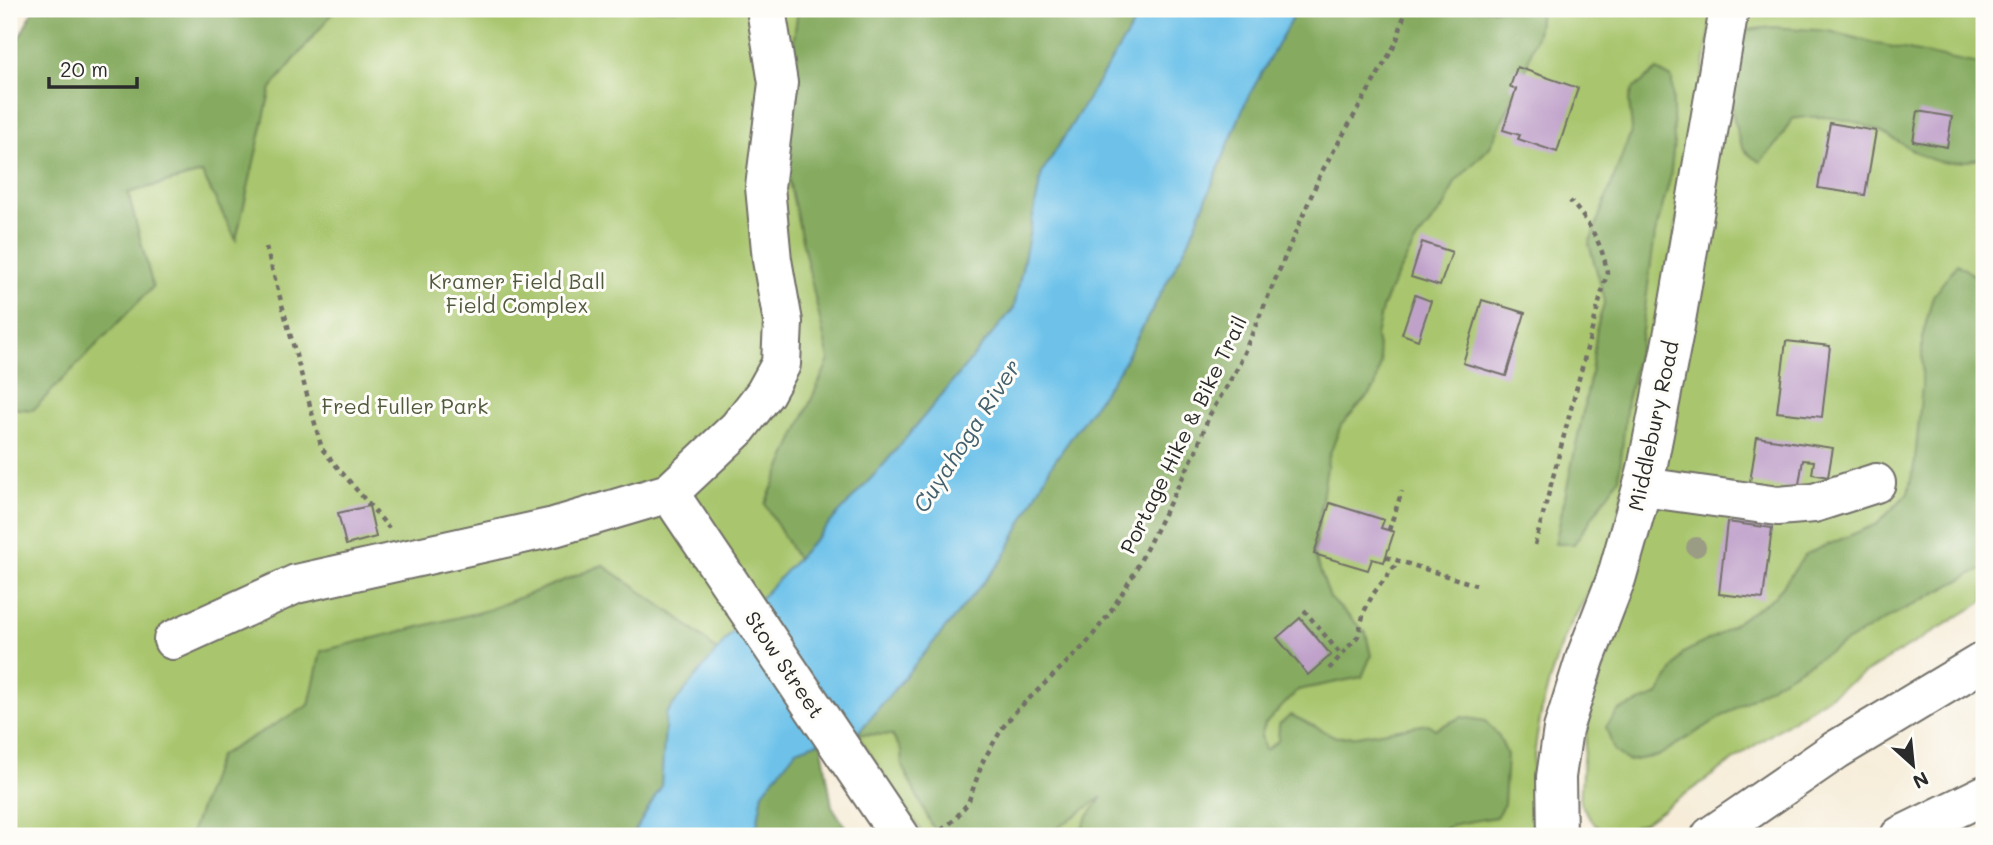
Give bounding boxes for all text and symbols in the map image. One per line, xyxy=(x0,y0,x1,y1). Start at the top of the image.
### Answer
scale bar xyxy=(49,46,136,90)
text: 20 m xyxy=(60,55,108,82)
park label: Kramer Field Ball Field Complex xyxy=(429,267,605,318)
street label: Portage Hike & Bike Trail xyxy=(1113,311,1252,558)
street label: Middlebury Road xyxy=(1621,338,1684,513)
water label: Cuyahoga River xyxy=(905,353,1027,518)
park label: Fred Fuller Park xyxy=(322,392,488,419)
street label: Stow Street xyxy=(740,605,831,723)
north arrow xyxy=(1878,730,1948,800)
text: N xyxy=(1909,766,1933,795)

